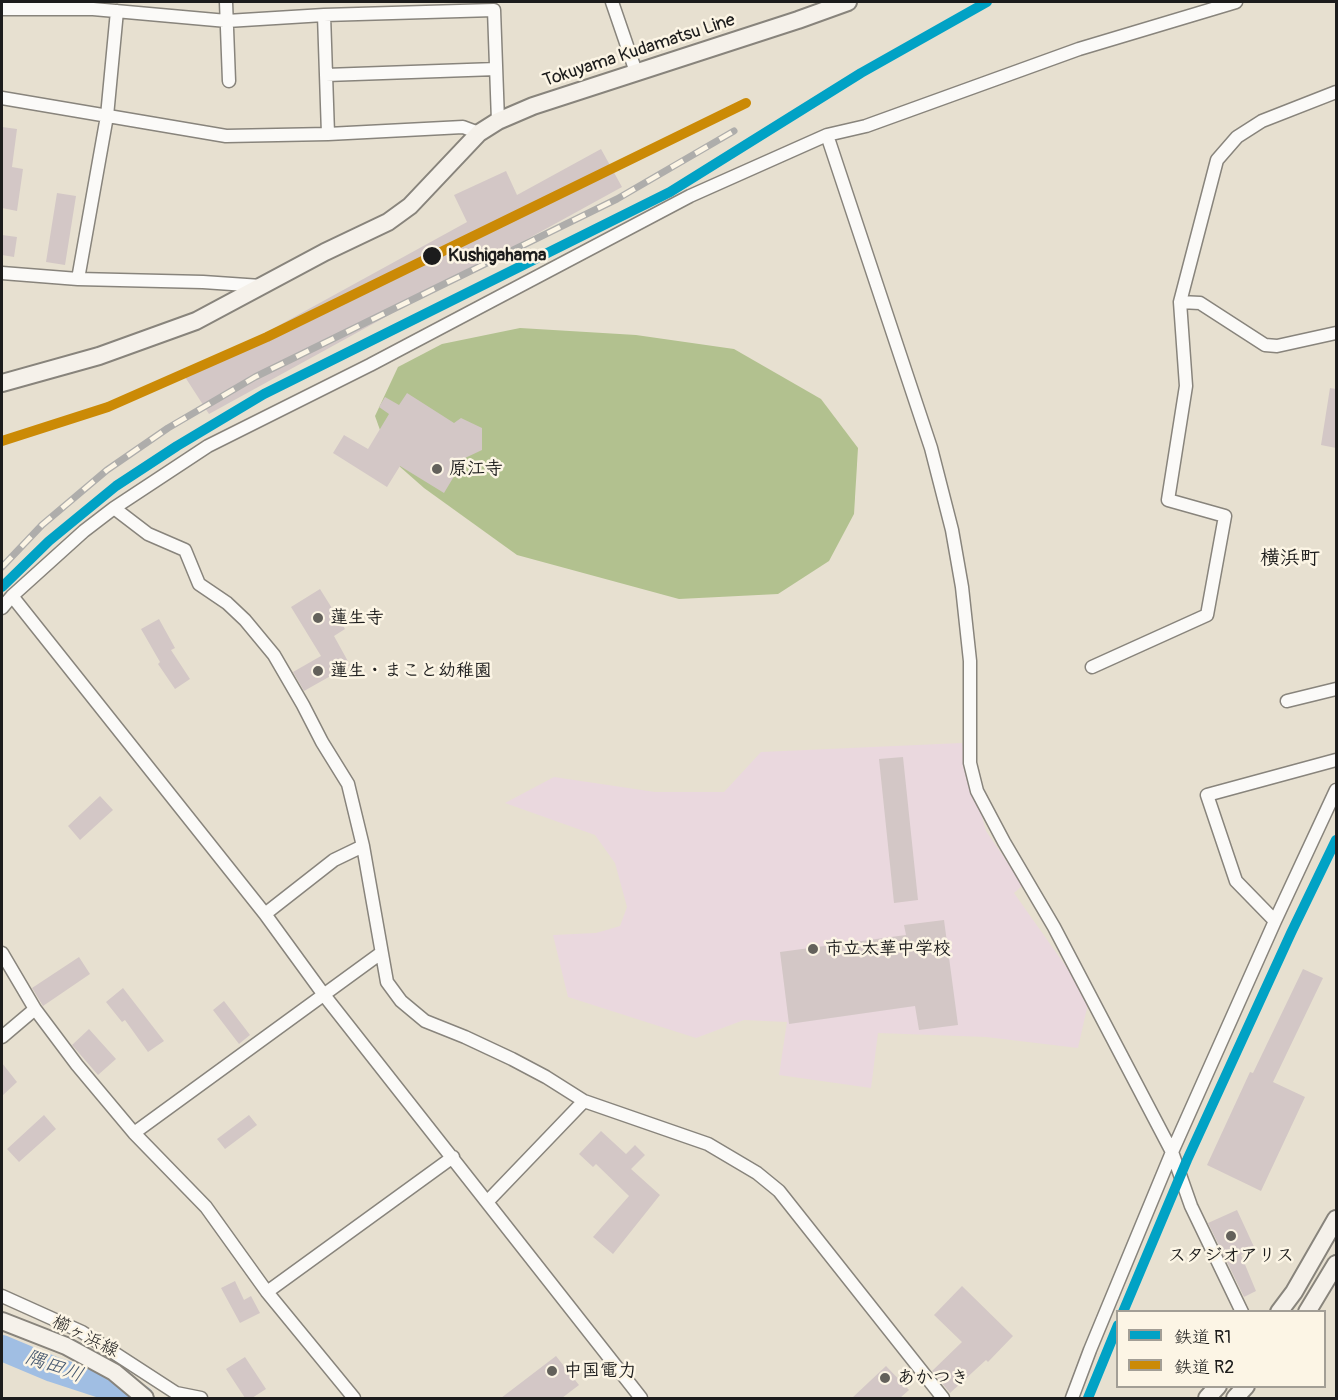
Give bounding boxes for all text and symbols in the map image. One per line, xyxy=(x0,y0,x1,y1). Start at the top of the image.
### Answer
street label: Tokuyama Kudamatsu Line xyxy=(540,10,738,92)
marker: Kushigahama xyxy=(421,245,443,267)
place label: Kushigahama xyxy=(448,245,546,267)
place label: 原江寺 xyxy=(449,458,503,480)
marker: 原江寺 xyxy=(430,462,444,476)
district label: 横浜町 xyxy=(1260,547,1320,571)
place label: 蓮生寺 xyxy=(330,607,384,629)
marker: 蓮生寺 xyxy=(311,611,325,625)
place label: 蓮生・まこと幼稚園 xyxy=(330,660,492,682)
marker: 蓮生・まこと幼稚園 xyxy=(311,664,325,678)
place label: 市立太華中学校 xyxy=(825,938,951,960)
marker: 市立太華中学校 xyxy=(806,942,820,956)
marker: スタジオアリス xyxy=(1224,1229,1238,1243)
place label: スタジオアリス xyxy=(1168,1245,1294,1267)
legend xyxy=(1116,1310,1326,1388)
street label: 櫛ヶ浜線 xyxy=(48,1312,122,1362)
text: 鉄道 R1 xyxy=(1174,1326,1231,1349)
water label: 隅田川 xyxy=(22,1345,86,1389)
text: 鉄道 R2 xyxy=(1174,1356,1234,1379)
place label: 中国電力 xyxy=(564,1360,636,1382)
marker: 中国電力 xyxy=(545,1364,559,1378)
place label: あかつき xyxy=(897,1367,969,1389)
marker: あかつき xyxy=(878,1371,892,1385)

